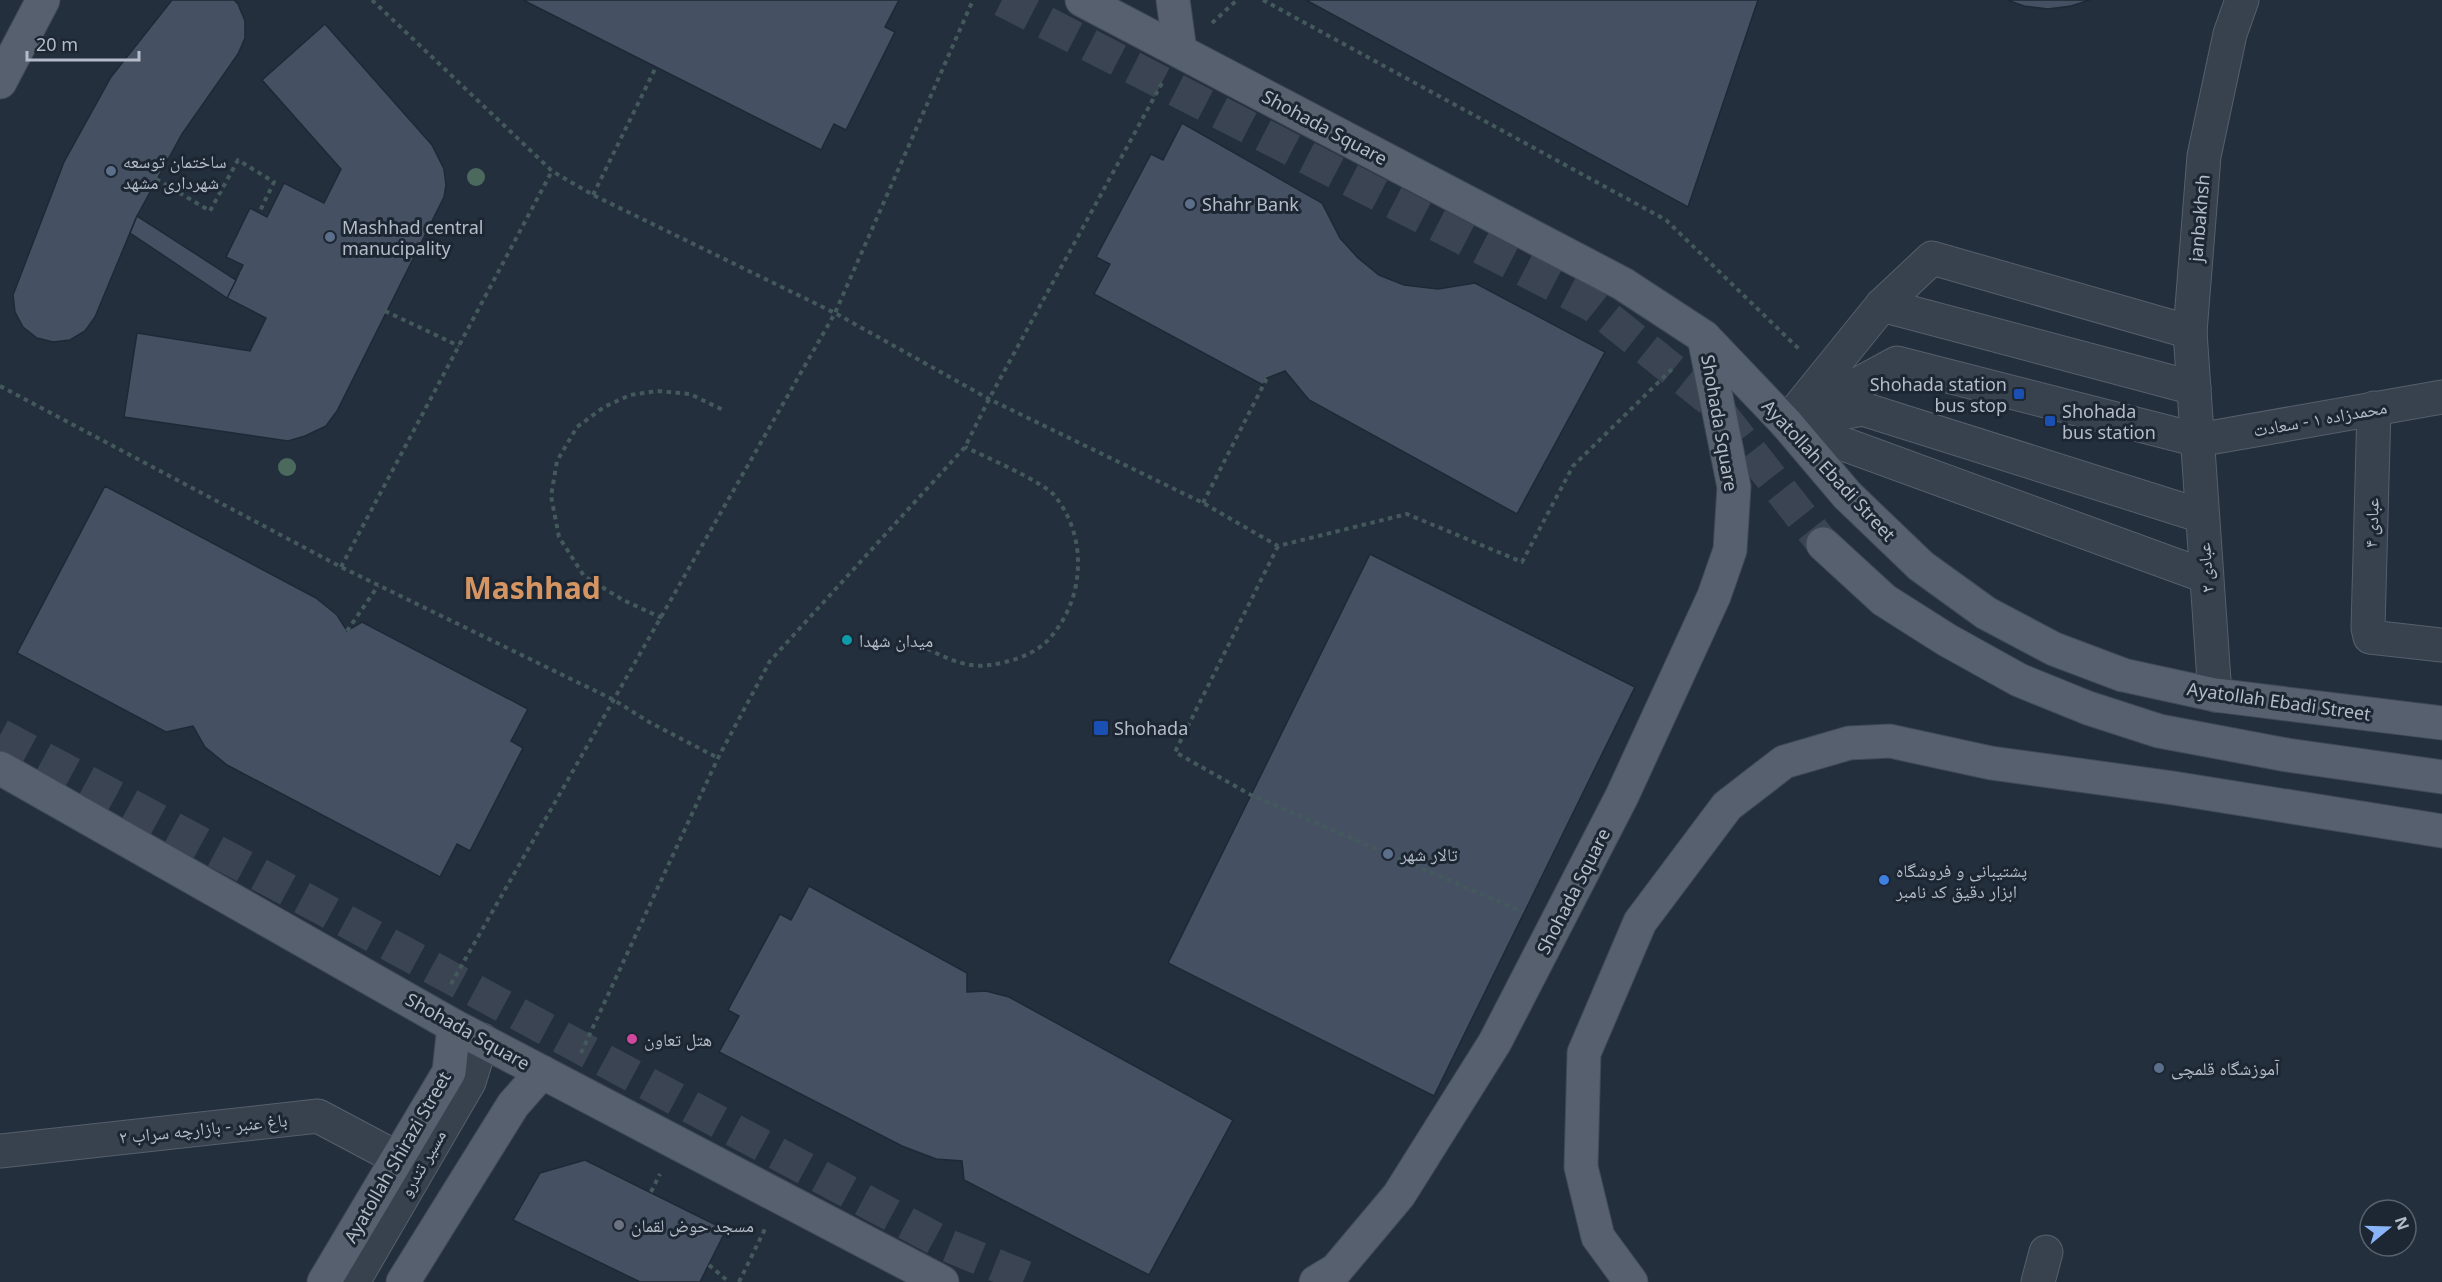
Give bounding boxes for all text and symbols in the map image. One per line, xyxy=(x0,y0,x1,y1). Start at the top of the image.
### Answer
scale bar xyxy=(27,24,140,62)
text: 20 m xyxy=(36,32,78,56)
street label: Shohada Square xyxy=(1258,84,1392,170)
place label: ساختمان توسعه شهرداری مشهد xyxy=(123,149,227,194)
marker: ساختمان توسعه شهرداری مشهد xyxy=(104,164,118,178)
street label: janbakhsh xyxy=(2183,173,2215,264)
place label: Shahr Bank xyxy=(1202,192,1299,216)
marker: Shahr Bank xyxy=(1183,197,1197,211)
place label: Mashhad central manucipality xyxy=(342,215,483,260)
marker: Mashhad central manucipality xyxy=(323,230,337,244)
street label: Shohada Square xyxy=(1696,353,1744,493)
place label: Shohada station bus stop xyxy=(1870,372,2007,417)
marker: Shohada station bus stop xyxy=(2012,387,2026,401)
street label: Ayatollah Ebadi Street xyxy=(1757,394,1901,546)
street label: محمدزاده ۱ - سعادت xyxy=(2251,394,2389,442)
place label: Shohada bus station xyxy=(2062,399,2156,444)
marker: Shohada bus station xyxy=(2043,414,2057,428)
street label: عبادی ۴ xyxy=(2358,497,2384,549)
street label: عبادی ۲ xyxy=(2191,542,2219,594)
district label: Mashhad xyxy=(463,567,601,608)
place label: میدان شهدا xyxy=(859,628,933,652)
marker: میدان شهدا xyxy=(840,633,854,647)
street label: Ayatollah Ebadi Street xyxy=(2186,676,2373,726)
place label: Shohada xyxy=(1114,716,1188,740)
marker: Shohada xyxy=(1092,719,1110,737)
street label: Shohada Square xyxy=(1531,824,1615,958)
place label: تالار شهر xyxy=(1399,842,1458,866)
marker: تالار شهر xyxy=(1381,847,1395,861)
place label: پشتیبانی و فروشگاه ابزار دقیق کد نامبر xyxy=(1895,858,2027,903)
marker: پشتیبانی و فروشگاه ابزار دقیق کد نامبر xyxy=(1877,873,1891,887)
street label: Shohada Square xyxy=(402,987,534,1075)
place label: هتل تعاون xyxy=(644,1027,712,1051)
marker: هتل تعاون xyxy=(625,1032,639,1046)
place label: آموزشگاه قلمچی xyxy=(2171,1056,2280,1080)
marker: آموزشگاه قلمچی xyxy=(2152,1061,2166,1075)
street label: Ayatollah Shirazi Street xyxy=(338,1066,456,1247)
street label: باغ عنبر - بازارچه سراب ۲ xyxy=(118,1107,288,1149)
street label: مسیر تندرو xyxy=(393,1125,451,1201)
north arrow xyxy=(2358,1198,2418,1258)
place label: مسجد حوض لقمان xyxy=(631,1213,754,1237)
text: N xyxy=(2390,1213,2415,1233)
marker: مسجد حوض لقمان xyxy=(612,1218,626,1232)

